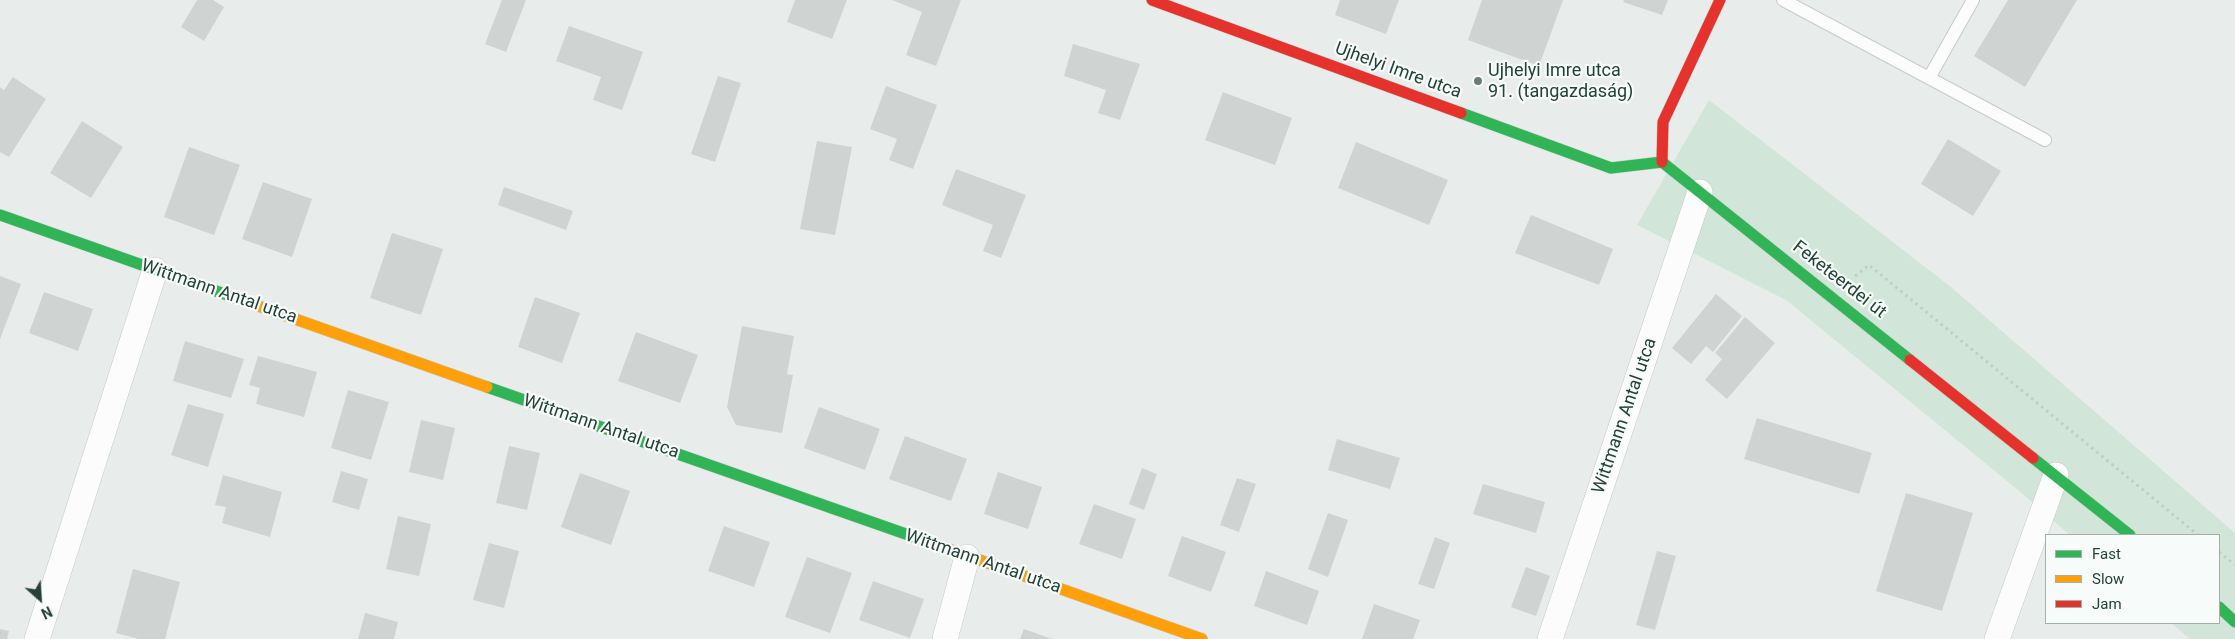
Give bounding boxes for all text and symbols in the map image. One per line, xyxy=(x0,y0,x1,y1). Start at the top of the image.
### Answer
street label: Ujhelyi Imre utca xyxy=(1332,38,1464,104)
place label: Ujhelyi Imre utca 91. (tangazdaság) xyxy=(1488,60,1633,102)
marker: Ujhelyi Imre utca 91. (tangazdaság) xyxy=(1472,75,1484,87)
street label: Feketeerdei út xyxy=(1788,237,1890,323)
street label: Wittmann Antal utca xyxy=(138,255,300,329)
street label: Wittmann Antal utca xyxy=(1588,335,1662,497)
street label: Wittmann Antal utca xyxy=(520,390,682,464)
street label: Wittmann Antal utca xyxy=(902,525,1064,599)
legend xyxy=(2045,534,2220,624)
text: Fast xyxy=(2092,545,2121,563)
text: Slow xyxy=(2092,570,2124,588)
north arrow xyxy=(15,574,65,624)
text: Jam xyxy=(2092,595,2122,613)
text: N xyxy=(39,603,55,622)

